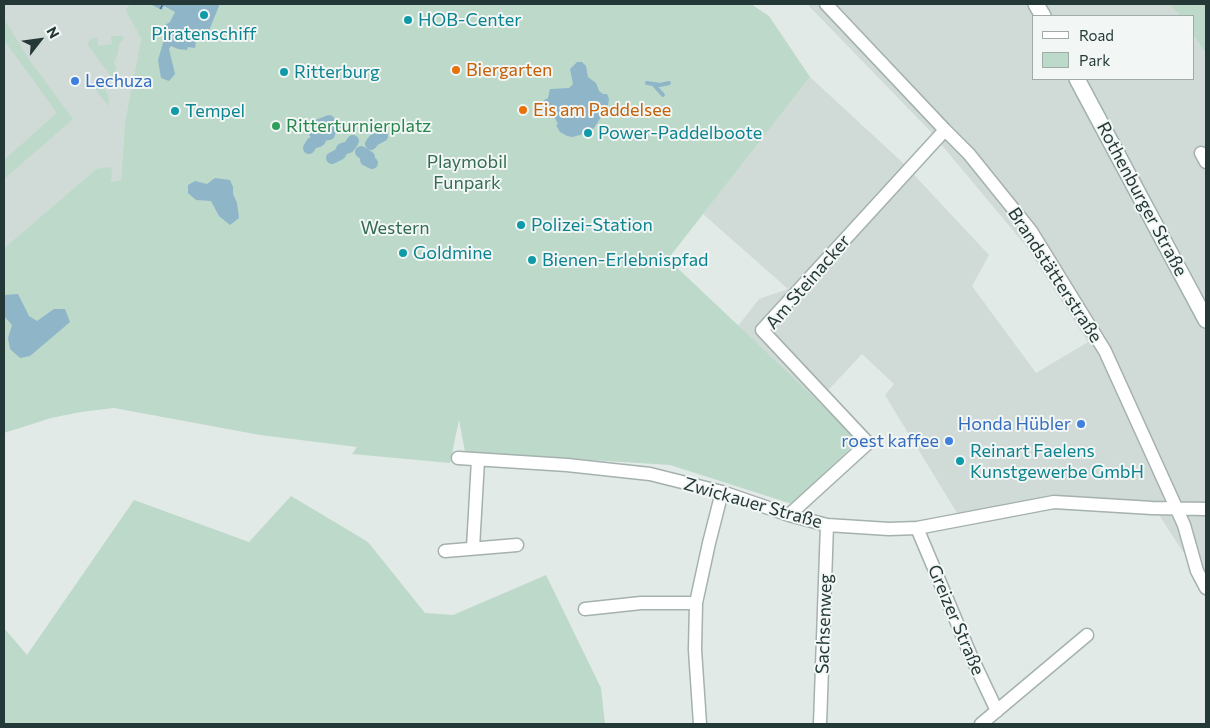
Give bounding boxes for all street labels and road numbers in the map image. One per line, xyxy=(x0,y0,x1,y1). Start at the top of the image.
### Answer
street label: Rothenburger Straße xyxy=(1092,118,1192,280)
street label: Brandstätterstraße xyxy=(1003,203,1107,347)
street label: Am Steinacker xyxy=(761,230,855,334)
street label: Zwickauer Straße xyxy=(681,473,825,533)
street label: Greizer Straße xyxy=(923,562,989,678)
street label: Sachsenweg xyxy=(811,573,837,675)

